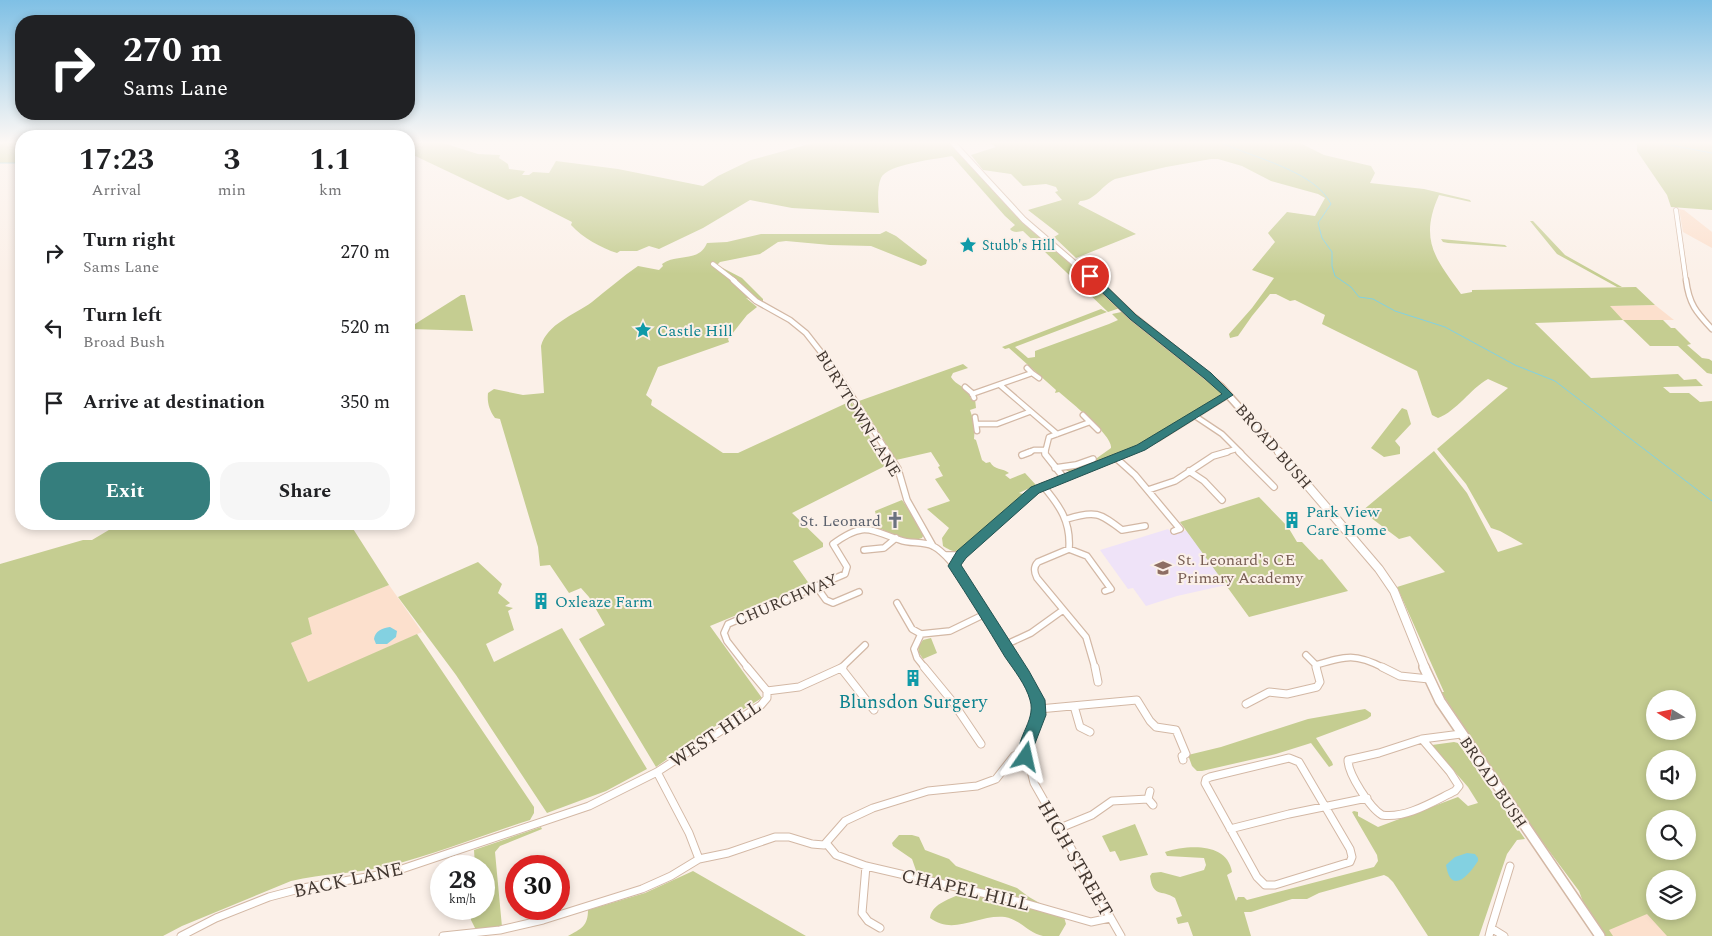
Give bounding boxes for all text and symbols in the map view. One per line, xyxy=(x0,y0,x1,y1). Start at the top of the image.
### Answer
text: 270 m xyxy=(123,24,222,77)
icon: right xyxy=(40,35,105,100)
text: Sams Lane xyxy=(123,72,228,105)
text: 17:23 xyxy=(79,137,154,183)
text: 3 xyxy=(223,137,240,183)
text: 1.1 xyxy=(310,137,351,183)
text: Arrival xyxy=(91,178,141,202)
text: min xyxy=(218,178,246,202)
text: km xyxy=(319,178,342,202)
text: Turn right xyxy=(83,226,176,255)
place icon: Stubb's Hill xyxy=(958,235,978,255)
place label: Stubb's Hill xyxy=(982,235,1055,256)
text: 270 m xyxy=(340,238,390,267)
icon: right xyxy=(40,239,68,267)
text: Sams Lane xyxy=(83,255,159,279)
pin xyxy=(1069,255,1111,297)
icon: arrive xyxy=(1076,262,1104,290)
text: Turn left xyxy=(83,301,162,330)
text: 520 m xyxy=(340,313,390,342)
icon: left xyxy=(40,314,68,342)
place label: Castle Hill xyxy=(657,319,733,343)
place icon: Castle Hill xyxy=(633,320,653,340)
text: Broad Bush xyxy=(83,330,165,354)
street label: BURYTOWN LANE xyxy=(809,345,907,482)
text: Arrive at destination xyxy=(83,388,265,417)
text: 350 m xyxy=(340,388,390,417)
icon: arrive xyxy=(40,389,68,417)
street label: BROAD BUSH xyxy=(1229,399,1317,495)
button: Exit xyxy=(40,462,210,520)
button: Share xyxy=(220,462,390,520)
place label: Park View Care Home xyxy=(1306,500,1387,542)
place label: St. Leonard xyxy=(800,509,881,533)
church icon: St. Leonard xyxy=(885,510,905,530)
building icon: Park View Care Home xyxy=(1282,510,1302,530)
place label: St. Leonard's CE Primary Academy xyxy=(1177,548,1304,590)
school or university icon: St. Leonard's CE Primary Academy xyxy=(1153,558,1173,578)
street label: CHURCHWAY xyxy=(731,567,842,632)
place label: Oxleaze Farm xyxy=(555,590,653,614)
building icon: Oxleaze Farm xyxy=(531,591,551,611)
building icon: Blunsdon Surgery xyxy=(903,668,923,688)
place label: Blunsdon Surgery xyxy=(839,688,988,717)
north arrow xyxy=(1646,690,1696,740)
map controls xyxy=(1646,690,1696,920)
street label: WEST HILL xyxy=(664,693,768,776)
position arrow xyxy=(999,730,1051,782)
street label: BROAD BUSH xyxy=(1453,732,1533,833)
button: sound xyxy=(1646,750,1696,800)
street label: HIGH STREET xyxy=(1029,795,1120,923)
button: search xyxy=(1646,810,1696,860)
street label: BACK LANE xyxy=(291,855,406,906)
speed limit sign: 30 xyxy=(505,855,570,920)
text: 28 xyxy=(448,862,477,900)
street label: CHAPEL HILL xyxy=(898,862,1033,919)
button: layers xyxy=(1646,870,1696,920)
text: km/h xyxy=(449,890,476,909)

